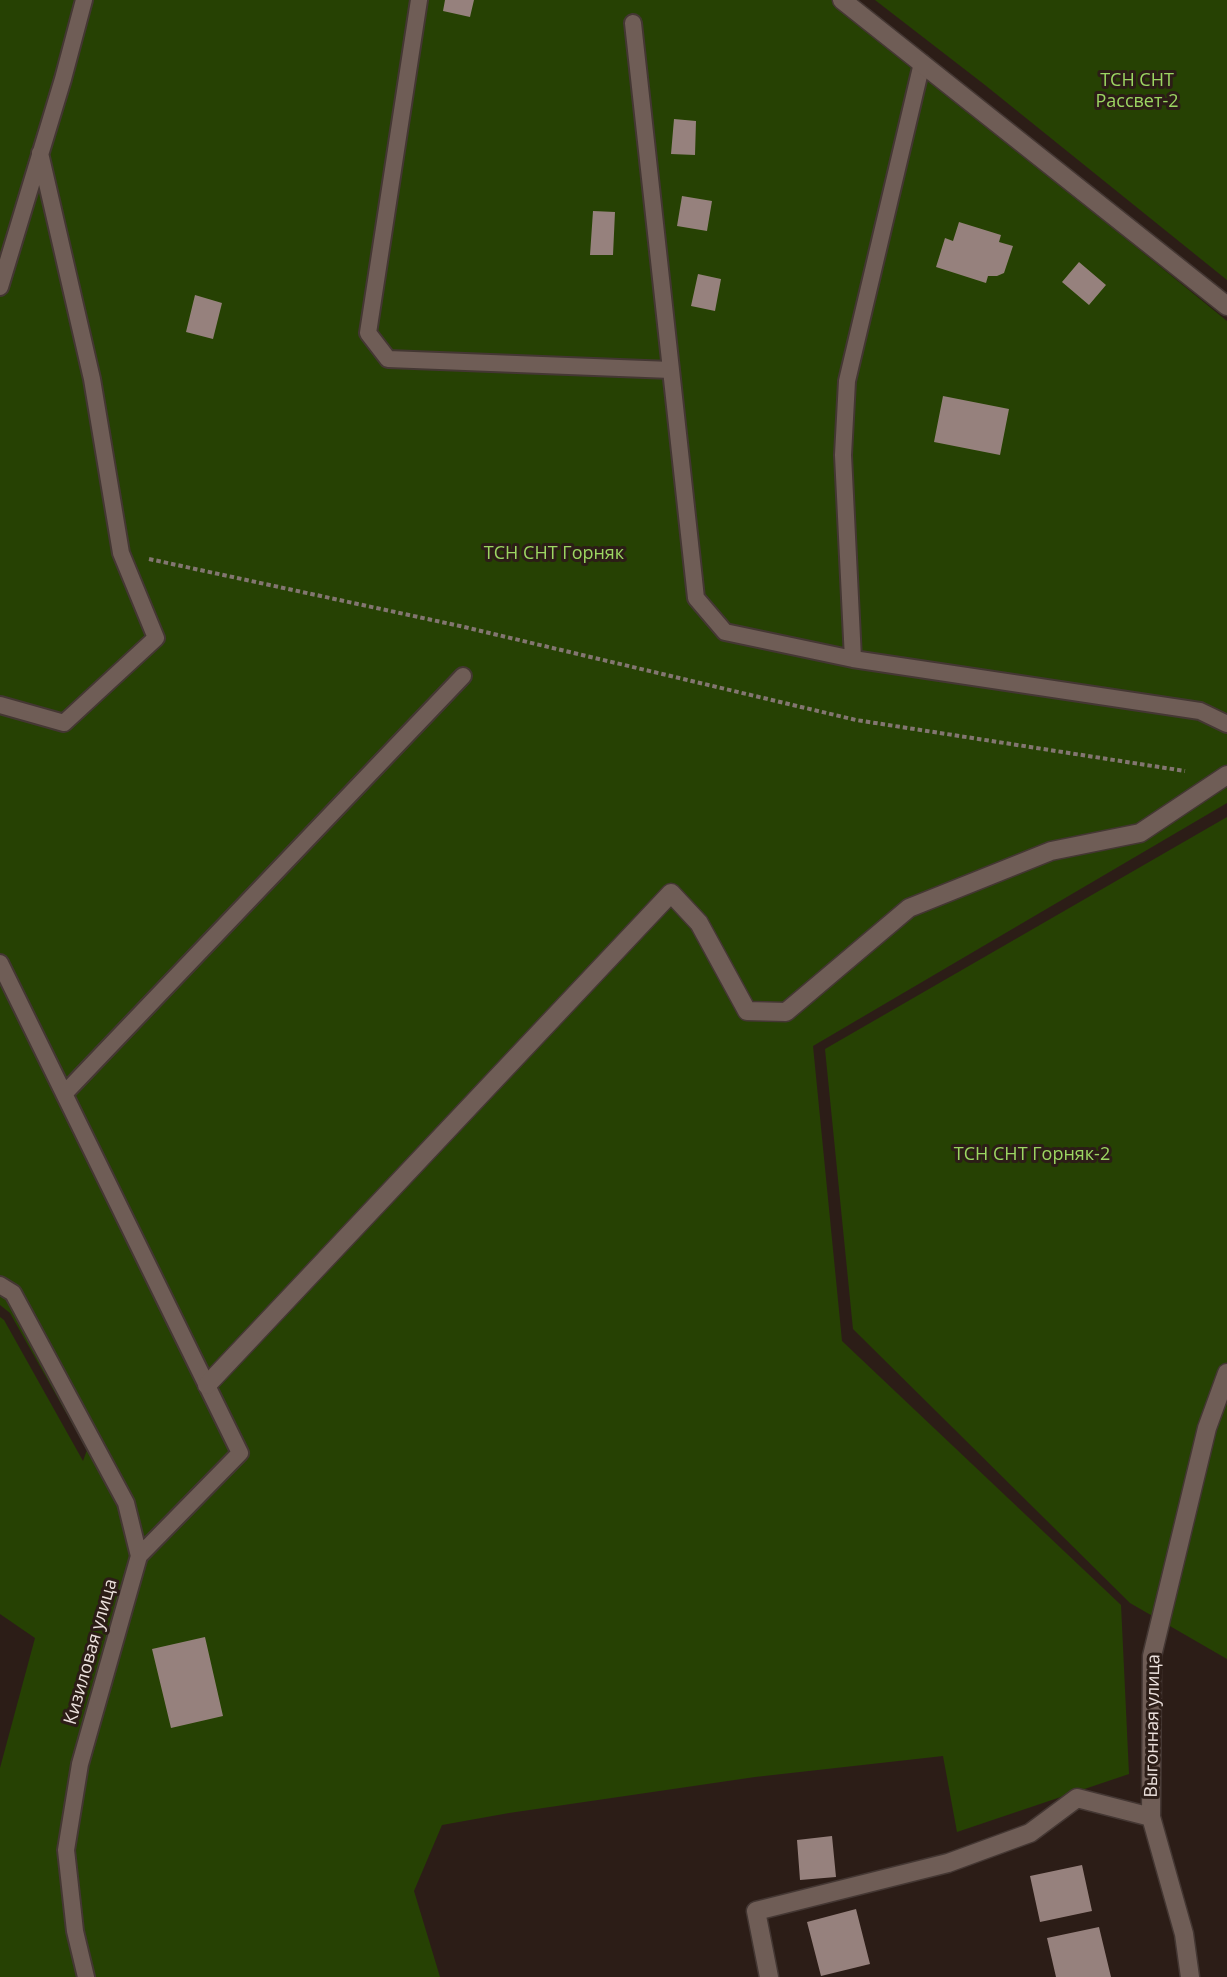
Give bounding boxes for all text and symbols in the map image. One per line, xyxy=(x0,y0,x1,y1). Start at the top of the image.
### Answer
park label: ТСН СНТ Рассвет-2 xyxy=(1095,70,1179,112)
park label: ТСН СНТ Горняк xyxy=(484,543,624,565)
park label: ТСН СНТ Горняк-2 xyxy=(954,1144,1110,1166)
street label: Кизиловая улица xyxy=(60,1577,122,1727)
street label: Выгонная улица xyxy=(1141,1654,1165,1798)

